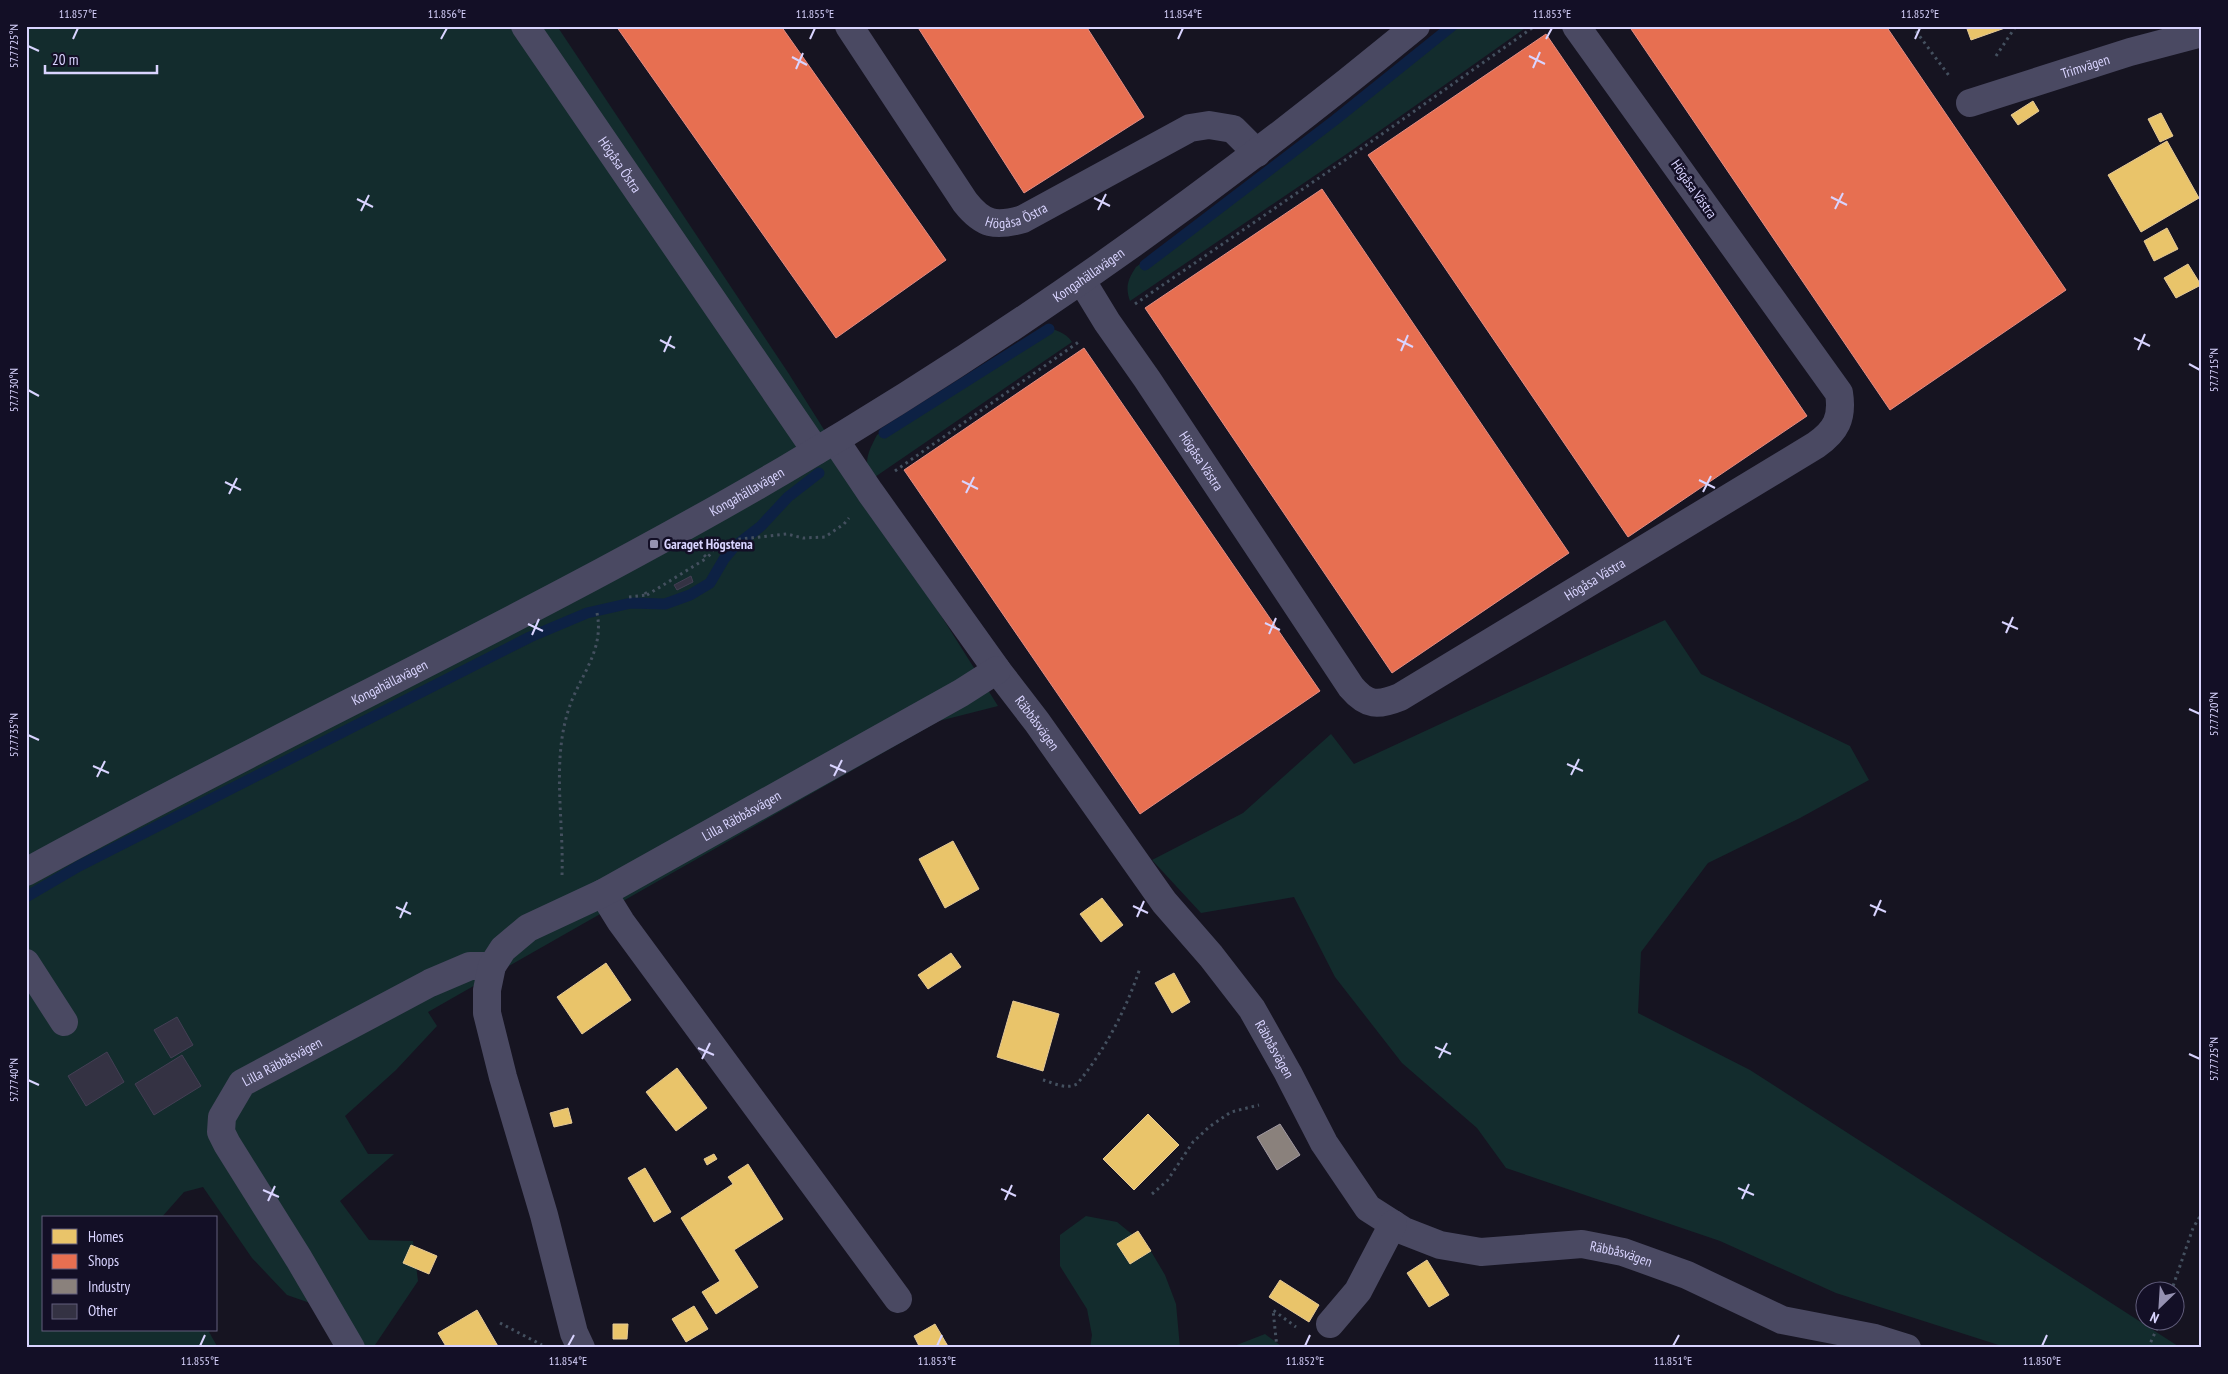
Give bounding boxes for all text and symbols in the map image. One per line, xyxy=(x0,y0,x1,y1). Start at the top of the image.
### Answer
text: 11.857°E xyxy=(59,6,97,21)
text: 11.856°E xyxy=(428,6,466,21)
text: 11.855°E xyxy=(796,6,834,21)
text: 11.854°E xyxy=(1164,6,1202,21)
text: 11.853°E xyxy=(1533,6,1571,21)
text: 11.852°E xyxy=(1901,6,1939,21)
text: 57.7725°N xyxy=(6,24,21,68)
scale bar xyxy=(45,42,158,74)
text: 20 m xyxy=(52,50,78,69)
street label: Trimvägen xyxy=(2059,50,2112,82)
street label: Högåsa Östra xyxy=(594,133,646,196)
street label: Högåsa Västra xyxy=(1667,156,1721,222)
street label: Högåsa Östra xyxy=(983,199,1050,232)
street label: Kongahällavägen xyxy=(1049,244,1128,306)
text: 57.7715°N xyxy=(2206,348,2221,392)
text: 57.7730°N xyxy=(6,368,21,412)
street label: Högåsa Västra xyxy=(1175,428,1228,494)
street label: Kongahällavägen xyxy=(706,463,787,520)
place label: Garaget Högstena xyxy=(664,535,753,553)
marker: Garaget Högstena xyxy=(648,538,660,550)
street label: Högåsa Västra xyxy=(1561,554,1628,604)
street label: Kongahällavägen xyxy=(348,655,431,709)
street label: Räbbåsvägen xyxy=(1011,692,1063,754)
text: 57.7720°N xyxy=(2206,692,2221,736)
text: 57.7735°N xyxy=(6,713,21,757)
street label: Lilla Räbbåsvägen xyxy=(699,786,784,845)
street label: Räbbåsvägen xyxy=(1251,1017,1298,1081)
street label: Lilla Räbbåsvägen xyxy=(239,1033,325,1090)
text: 57.7725°N xyxy=(2206,1037,2221,1081)
text: 57.7740°N xyxy=(6,1058,21,1102)
legend xyxy=(42,1216,218,1332)
text: Homes xyxy=(88,1227,124,1246)
street label: Räbbåsvägen xyxy=(1588,1237,1655,1271)
text: Shops xyxy=(88,1251,119,1270)
text: Industry xyxy=(88,1277,130,1296)
north arrow xyxy=(2136,1282,2186,1332)
text: Other xyxy=(88,1301,118,1320)
text: N xyxy=(2147,1308,2162,1328)
text: 11.855°E xyxy=(181,1353,219,1368)
text: 11.854°E xyxy=(549,1353,587,1368)
text: 11.853°E xyxy=(918,1353,956,1368)
text: 11.852°E xyxy=(1286,1353,1324,1368)
text: 11.851°E xyxy=(1654,1353,1692,1368)
text: 11.850°E xyxy=(2023,1353,2061,1368)

